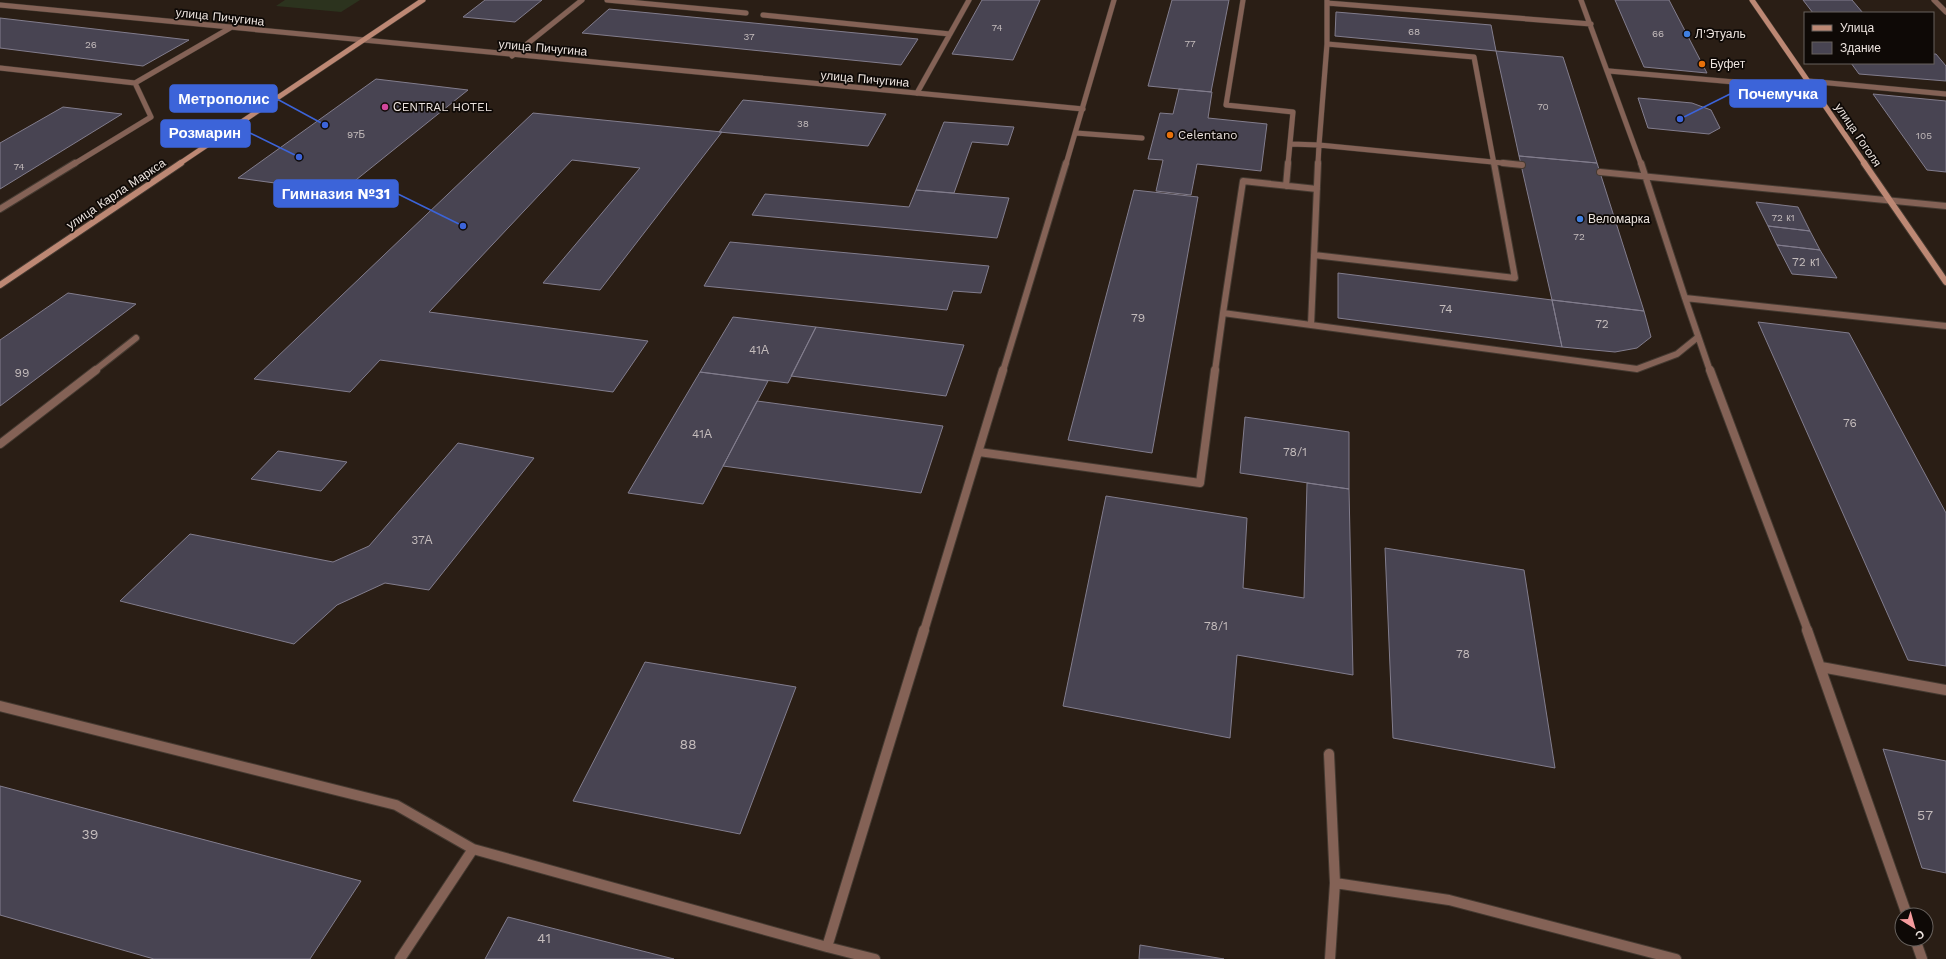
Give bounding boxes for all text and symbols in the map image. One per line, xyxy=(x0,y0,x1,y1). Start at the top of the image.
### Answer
street label: улица Пичугина xyxy=(175,5,265,29)
legend xyxy=(1804,12,1934,64)
text: Улица xyxy=(1840,21,1874,35)
house number: 74 xyxy=(991,22,1003,33)
house number: 68 xyxy=(1408,26,1420,37)
place label: Л'Этуаль xyxy=(1695,27,1746,41)
house number: 66 xyxy=(1652,28,1664,39)
marker: Л'Этуаль xyxy=(1682,29,1692,39)
house number: 37 xyxy=(743,31,755,42)
street label: улица Пичугина xyxy=(498,37,588,59)
house number: 77 xyxy=(1184,38,1196,49)
house number: 26 xyxy=(85,39,97,50)
text: Здание xyxy=(1840,41,1881,55)
place label: Буфет xyxy=(1710,57,1746,71)
marker: Буфет xyxy=(1697,59,1707,69)
street label: улица Пичугина xyxy=(820,68,910,90)
callout: Почемучка xyxy=(1730,80,1826,107)
callout: Метрополис xyxy=(170,85,277,112)
text: Почемучка xyxy=(1738,85,1819,103)
text: Метрополис xyxy=(178,90,270,108)
place label: СENTRAL HOTEL xyxy=(393,100,492,114)
house number: 70 xyxy=(1537,101,1549,112)
street label: улица Гоголя xyxy=(1832,101,1884,169)
marker: СENTRAL HOTEL xyxy=(380,102,390,112)
house number: 38 xyxy=(797,118,809,129)
callout: Розмарин xyxy=(161,120,250,147)
text: Розмарин xyxy=(169,124,241,142)
place label: Celentano xyxy=(1178,128,1238,142)
house number: 97Б xyxy=(347,129,366,140)
marker: Celentano xyxy=(1165,130,1175,140)
house number: 105 xyxy=(1916,130,1932,141)
street label: улица Карла Маркса xyxy=(64,155,168,232)
house number: 74 xyxy=(13,161,25,172)
callout: Гимназия №31 xyxy=(274,180,398,207)
text: Гимназия №31 xyxy=(282,185,390,203)
place label: Веломарка xyxy=(1588,212,1650,226)
house number: 72 к1 xyxy=(1771,212,1795,223)
marker: Веломарка xyxy=(1575,214,1585,224)
house number: 72 xyxy=(1573,231,1585,242)
house number: 72 к1 xyxy=(1792,255,1820,269)
house number: 74 xyxy=(1439,302,1453,316)
house number: 79 xyxy=(1131,311,1145,325)
house number: 72 xyxy=(1595,317,1609,331)
house number: 41А xyxy=(749,343,769,357)
house number: 99 xyxy=(15,366,29,380)
house number: 76 xyxy=(1843,416,1857,430)
house number: 41А xyxy=(692,427,712,441)
house number: 78/1 xyxy=(1283,445,1307,459)
house number: 37А xyxy=(411,533,433,547)
house number: 78/1 xyxy=(1204,619,1228,633)
house number: 78 xyxy=(1456,647,1470,661)
house number: 88 xyxy=(679,736,697,752)
house number: 57 xyxy=(1917,807,1933,823)
house number: 39 xyxy=(82,826,98,842)
north arrow xyxy=(1894,907,1934,947)
text: С xyxy=(1913,927,1927,942)
house number: 41 xyxy=(537,930,551,946)

